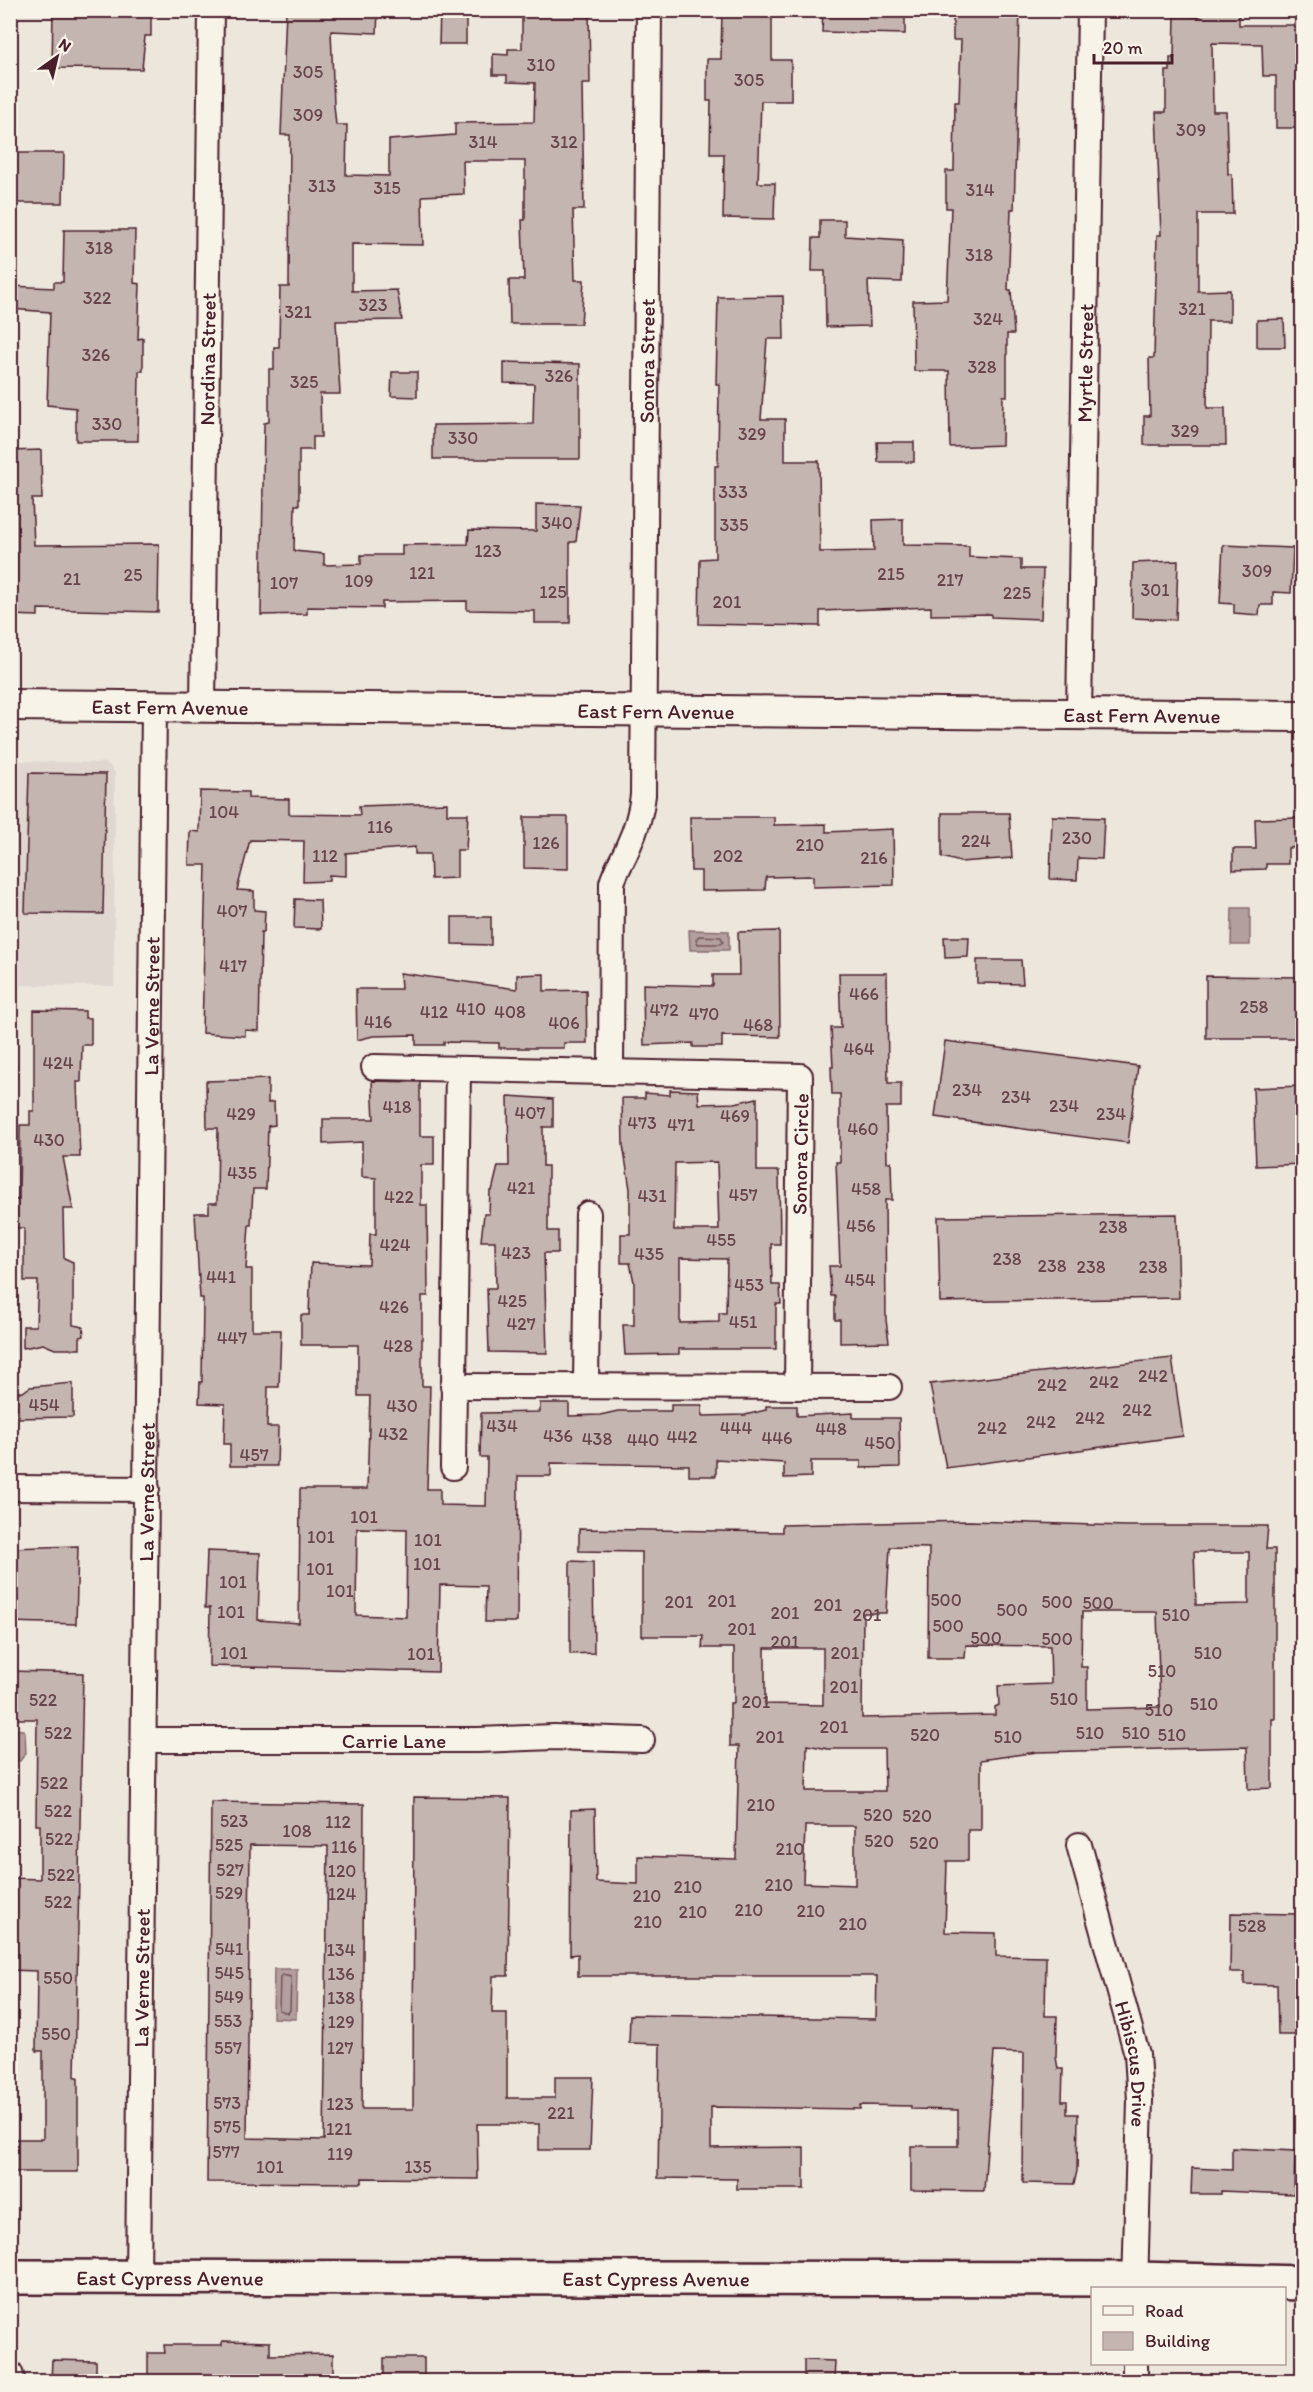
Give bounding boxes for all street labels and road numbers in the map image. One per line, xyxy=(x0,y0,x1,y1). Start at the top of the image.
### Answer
street label: Nordina Street xyxy=(194,292,220,426)
street label: Sonora Street xyxy=(633,298,659,423)
street label: Myrtle Street xyxy=(1071,303,1098,423)
street label: East Fern Avenue xyxy=(91,693,249,720)
street label: East Fern Avenue xyxy=(577,697,735,724)
street label: East Fern Avenue xyxy=(1063,701,1221,728)
street label: La Verne Street xyxy=(138,936,164,1076)
street label: Sonora Circle xyxy=(786,1093,814,1215)
street label: La Verne Street xyxy=(133,1422,159,1562)
street label: Carrie Lane xyxy=(342,1728,446,1753)
street label: La Verne Street xyxy=(128,1908,154,2048)
street label: Hibiscus Drive xyxy=(1110,1998,1153,2127)
street label: East Cypress Avenue xyxy=(76,2265,264,2290)
street label: East Cypress Avenue xyxy=(562,2265,750,2291)

